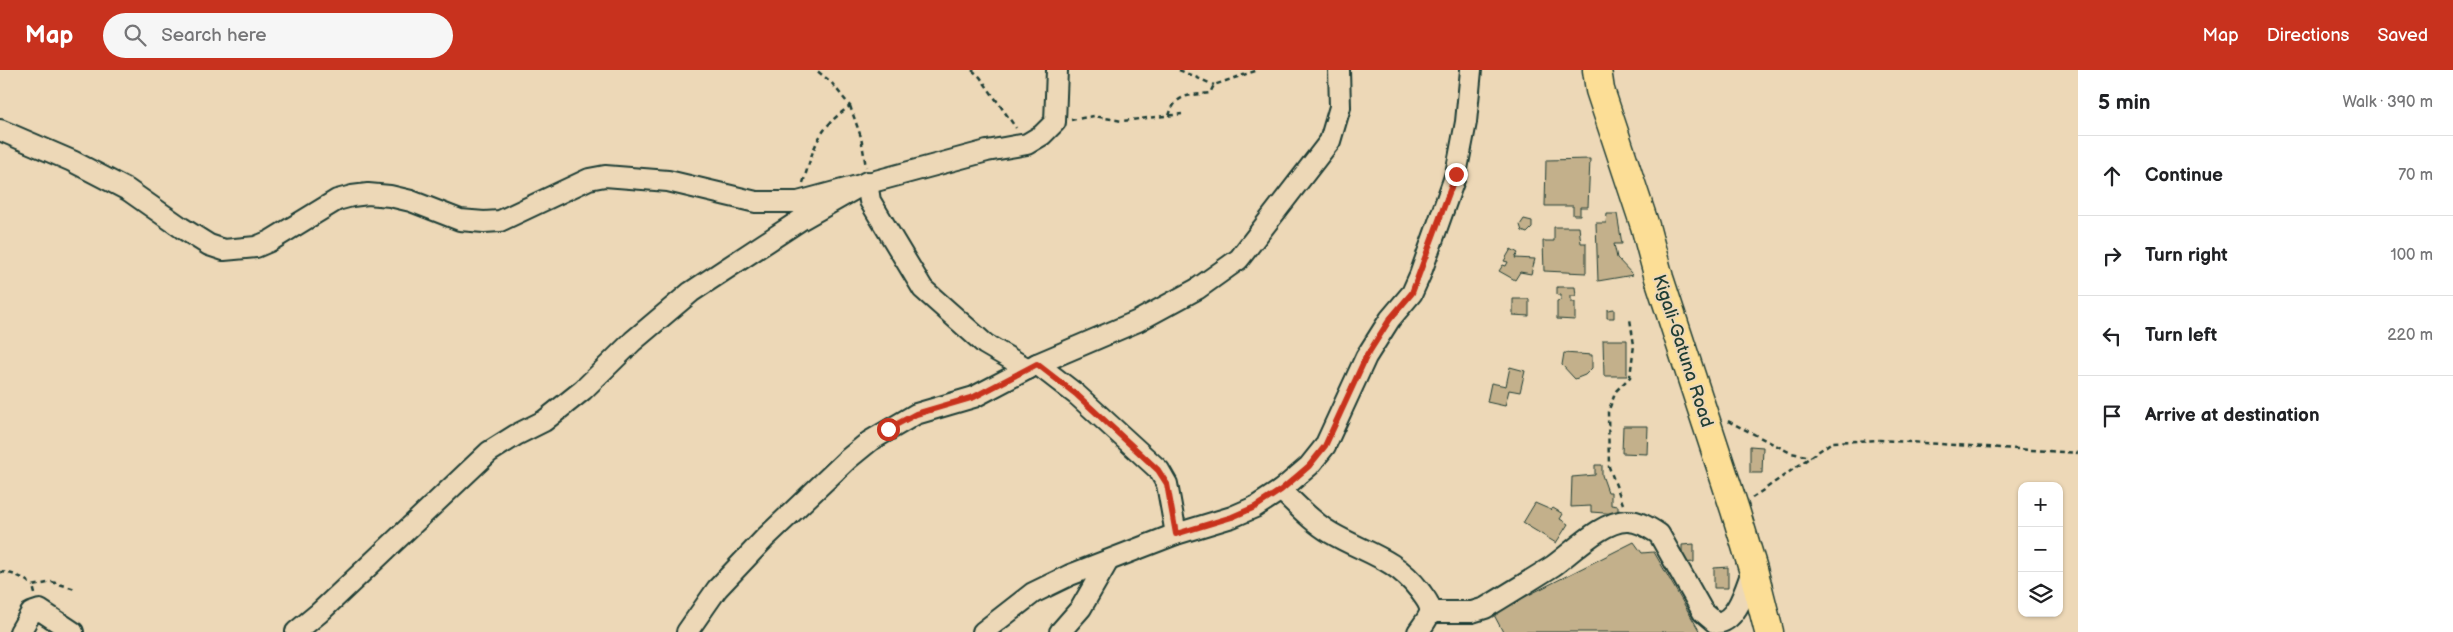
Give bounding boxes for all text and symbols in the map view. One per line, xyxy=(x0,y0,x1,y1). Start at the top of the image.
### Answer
search box xyxy=(103,13,453,58)
text: Map xyxy=(25,21,73,50)
icon: search xyxy=(121,21,149,49)
text: Search here xyxy=(161,24,267,47)
text: Map xyxy=(2203,25,2239,46)
text: Directions xyxy=(2267,25,2349,46)
text: Saved xyxy=(2377,25,2428,46)
text: 5 min xyxy=(2098,90,2151,115)
text: Walk · 390 m xyxy=(2342,93,2433,112)
icon: ahead xyxy=(2098,162,2126,190)
route end xyxy=(1445,163,1468,186)
text: Continue xyxy=(2145,164,2223,187)
text: 70 m xyxy=(2398,166,2433,185)
icon: right xyxy=(2098,242,2126,270)
text: Turn right xyxy=(2145,244,2228,267)
text: 100 m xyxy=(2390,246,2433,265)
street label: Kigali-Gatuna Road xyxy=(1648,272,1718,430)
icon: left xyxy=(2098,322,2126,350)
text: Turn left xyxy=(2145,324,2217,347)
text: 220 m xyxy=(2387,326,2433,345)
icon: arrive xyxy=(2098,402,2126,430)
text: Arrive at destination xyxy=(2145,404,2320,427)
route start xyxy=(877,418,900,441)
map controls xyxy=(2018,482,2063,617)
button: + xyxy=(2018,482,2063,527)
button: − xyxy=(2018,527,2063,572)
button: layers xyxy=(2018,572,2063,617)

